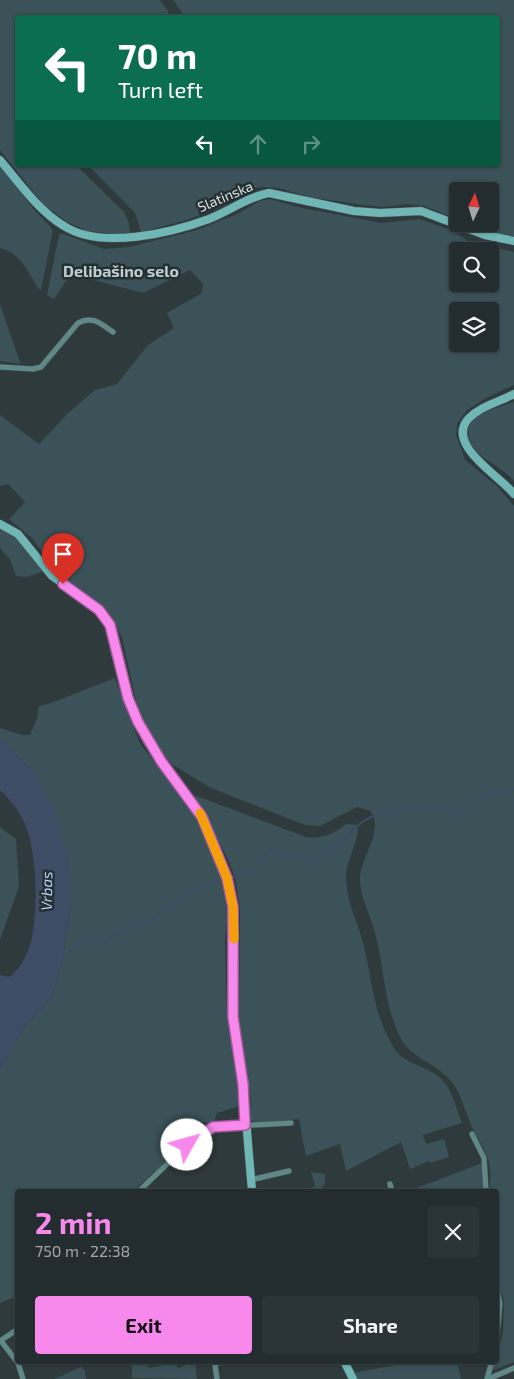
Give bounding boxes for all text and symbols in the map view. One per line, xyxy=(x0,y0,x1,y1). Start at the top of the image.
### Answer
text: 70 m xyxy=(118,34,197,76)
icon: left xyxy=(35,35,100,100)
text: Turn left xyxy=(118,76,203,102)
icon: left xyxy=(191,130,219,158)
icon: ahead xyxy=(244,130,272,158)
icon: right xyxy=(297,130,325,158)
street label: Slatinska xyxy=(195,177,255,215)
north arrow xyxy=(449,182,499,232)
map controls xyxy=(449,182,499,352)
button: search xyxy=(449,242,499,292)
district label: Delibašino selo xyxy=(63,261,179,280)
button: layers xyxy=(449,302,499,352)
pin xyxy=(42,533,84,584)
icon: arrive xyxy=(49,540,77,568)
water label: Vrbas xyxy=(37,871,55,911)
position arrow xyxy=(160,1118,212,1170)
text: 2 min xyxy=(35,1204,112,1240)
button: close xyxy=(427,1206,479,1258)
text: 750 m · 22:38 xyxy=(35,1241,130,1260)
button: Exit xyxy=(35,1296,252,1354)
button: Share xyxy=(262,1296,479,1354)

